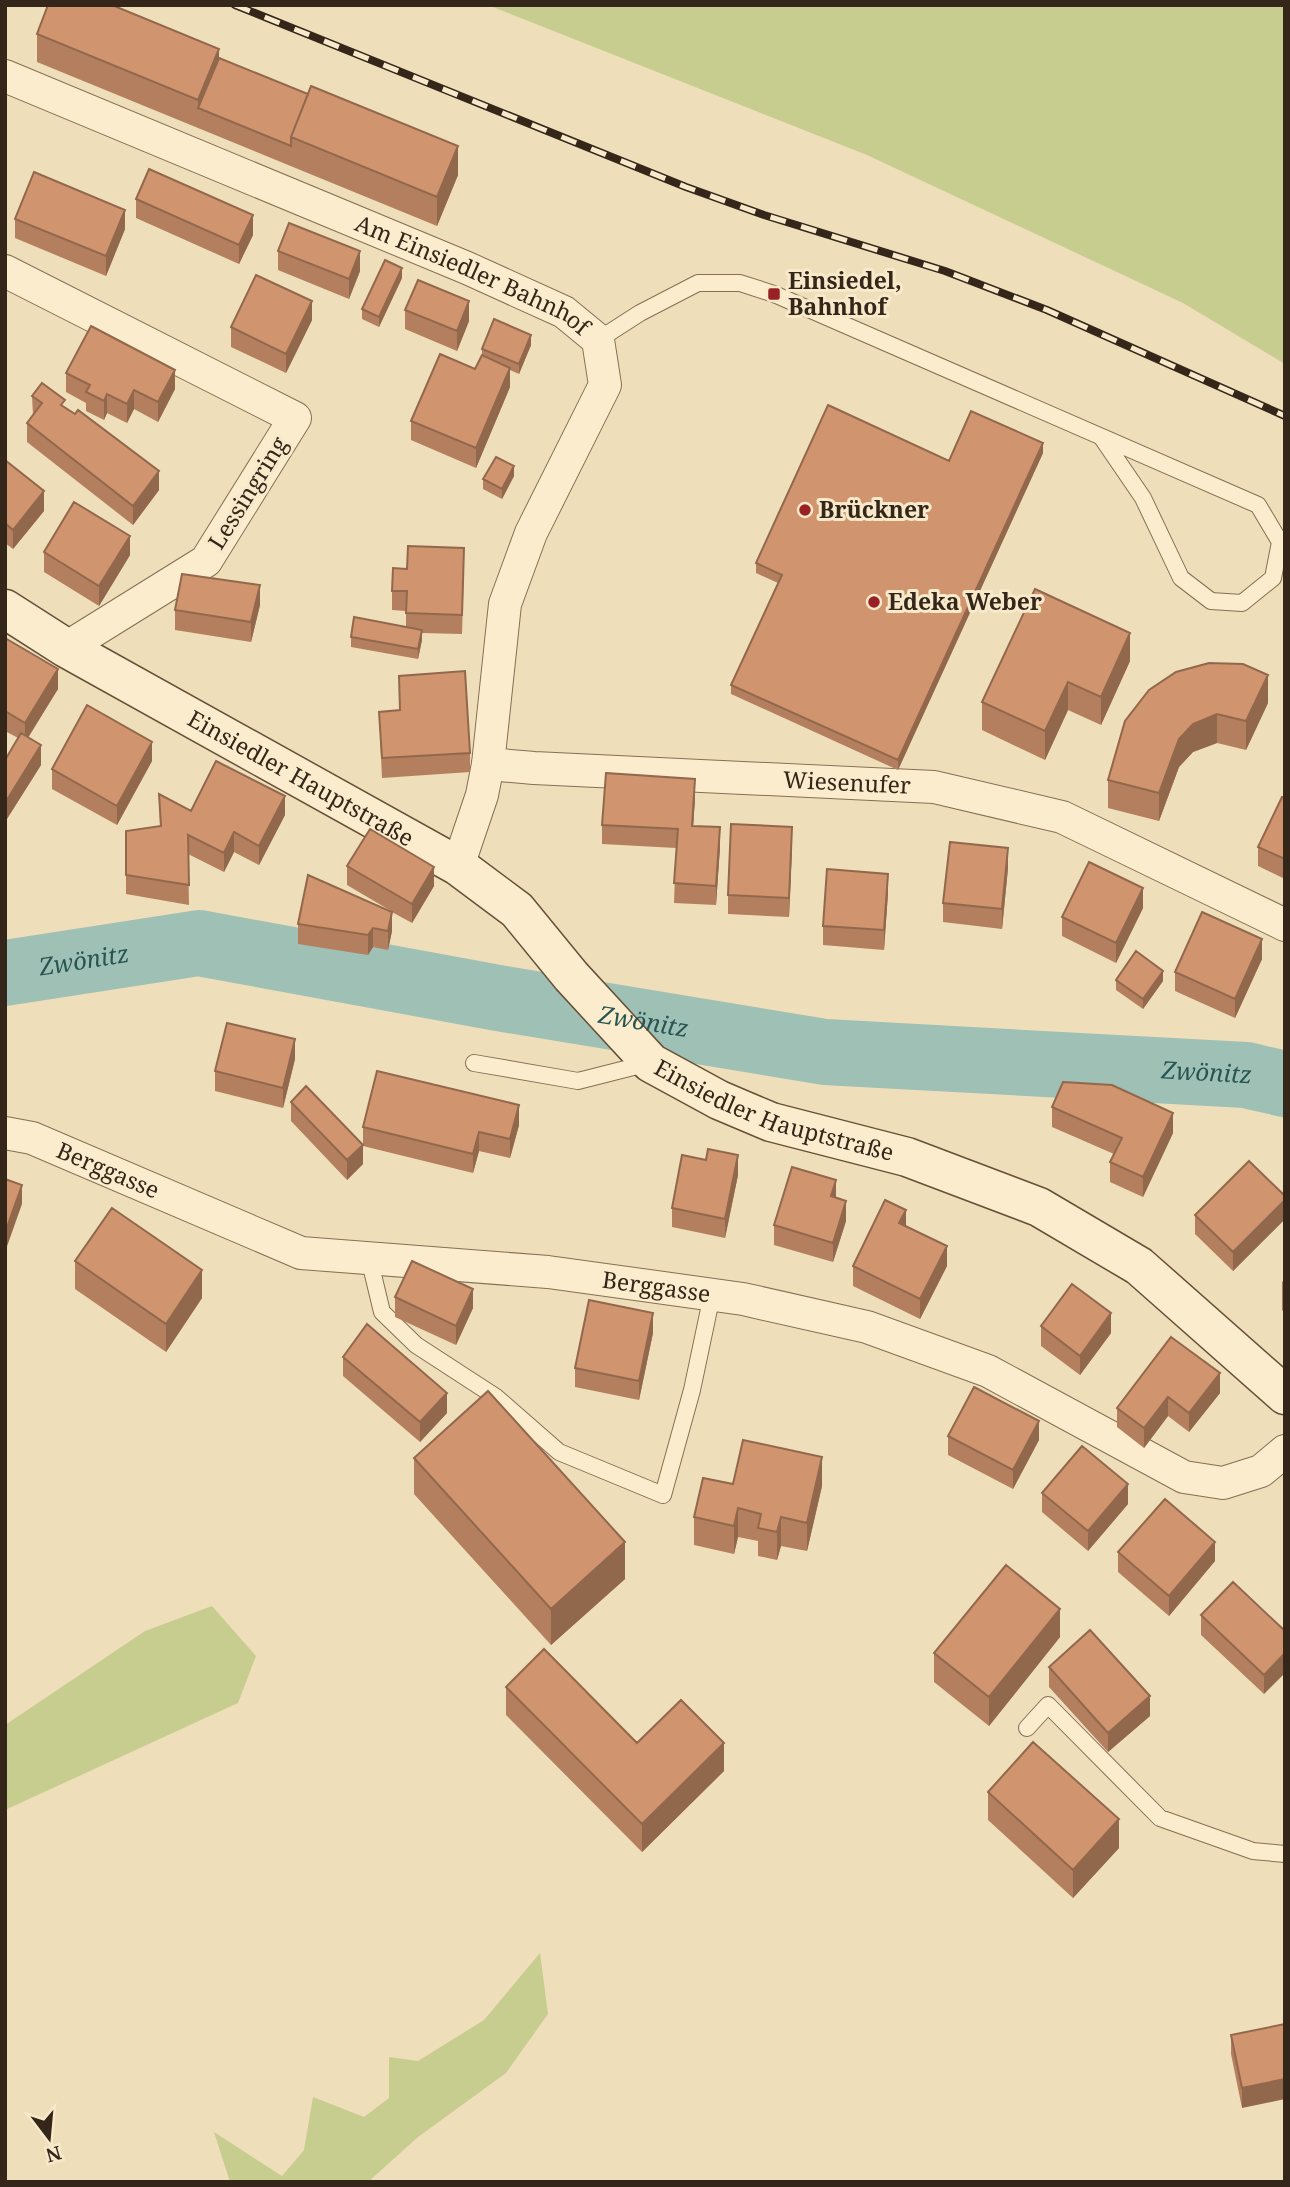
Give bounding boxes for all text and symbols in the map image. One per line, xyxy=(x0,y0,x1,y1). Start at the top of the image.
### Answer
street label: Am Einsiedler Bahnhof xyxy=(351,206,599,343)
place label: Einsiedel, Bahnhof xyxy=(788,264,902,322)
marker: Einsiedel, Bahnhof xyxy=(766,286,782,302)
street label: Lessingring xyxy=(200,429,295,555)
place label: Brückner xyxy=(819,493,929,525)
marker: Brückner xyxy=(797,502,813,518)
place label: Edeka Weber xyxy=(888,585,1042,617)
marker: Edeka Weber xyxy=(866,594,882,610)
street label: Einsiedler Hauptstraße xyxy=(182,702,420,853)
street label: Wiesenufer xyxy=(783,763,912,801)
water label: Zwönitz xyxy=(35,936,131,983)
water label: Zwönitz xyxy=(595,997,691,1044)
street label: Einsiedler Hauptstraße xyxy=(649,1051,897,1168)
water label: Zwönitz xyxy=(1160,1052,1253,1090)
street label: Berggasse xyxy=(52,1133,165,1206)
street label: Berggasse xyxy=(600,1263,713,1309)
north arrow xyxy=(14,2103,84,2173)
text: N xyxy=(43,2140,64,2169)

